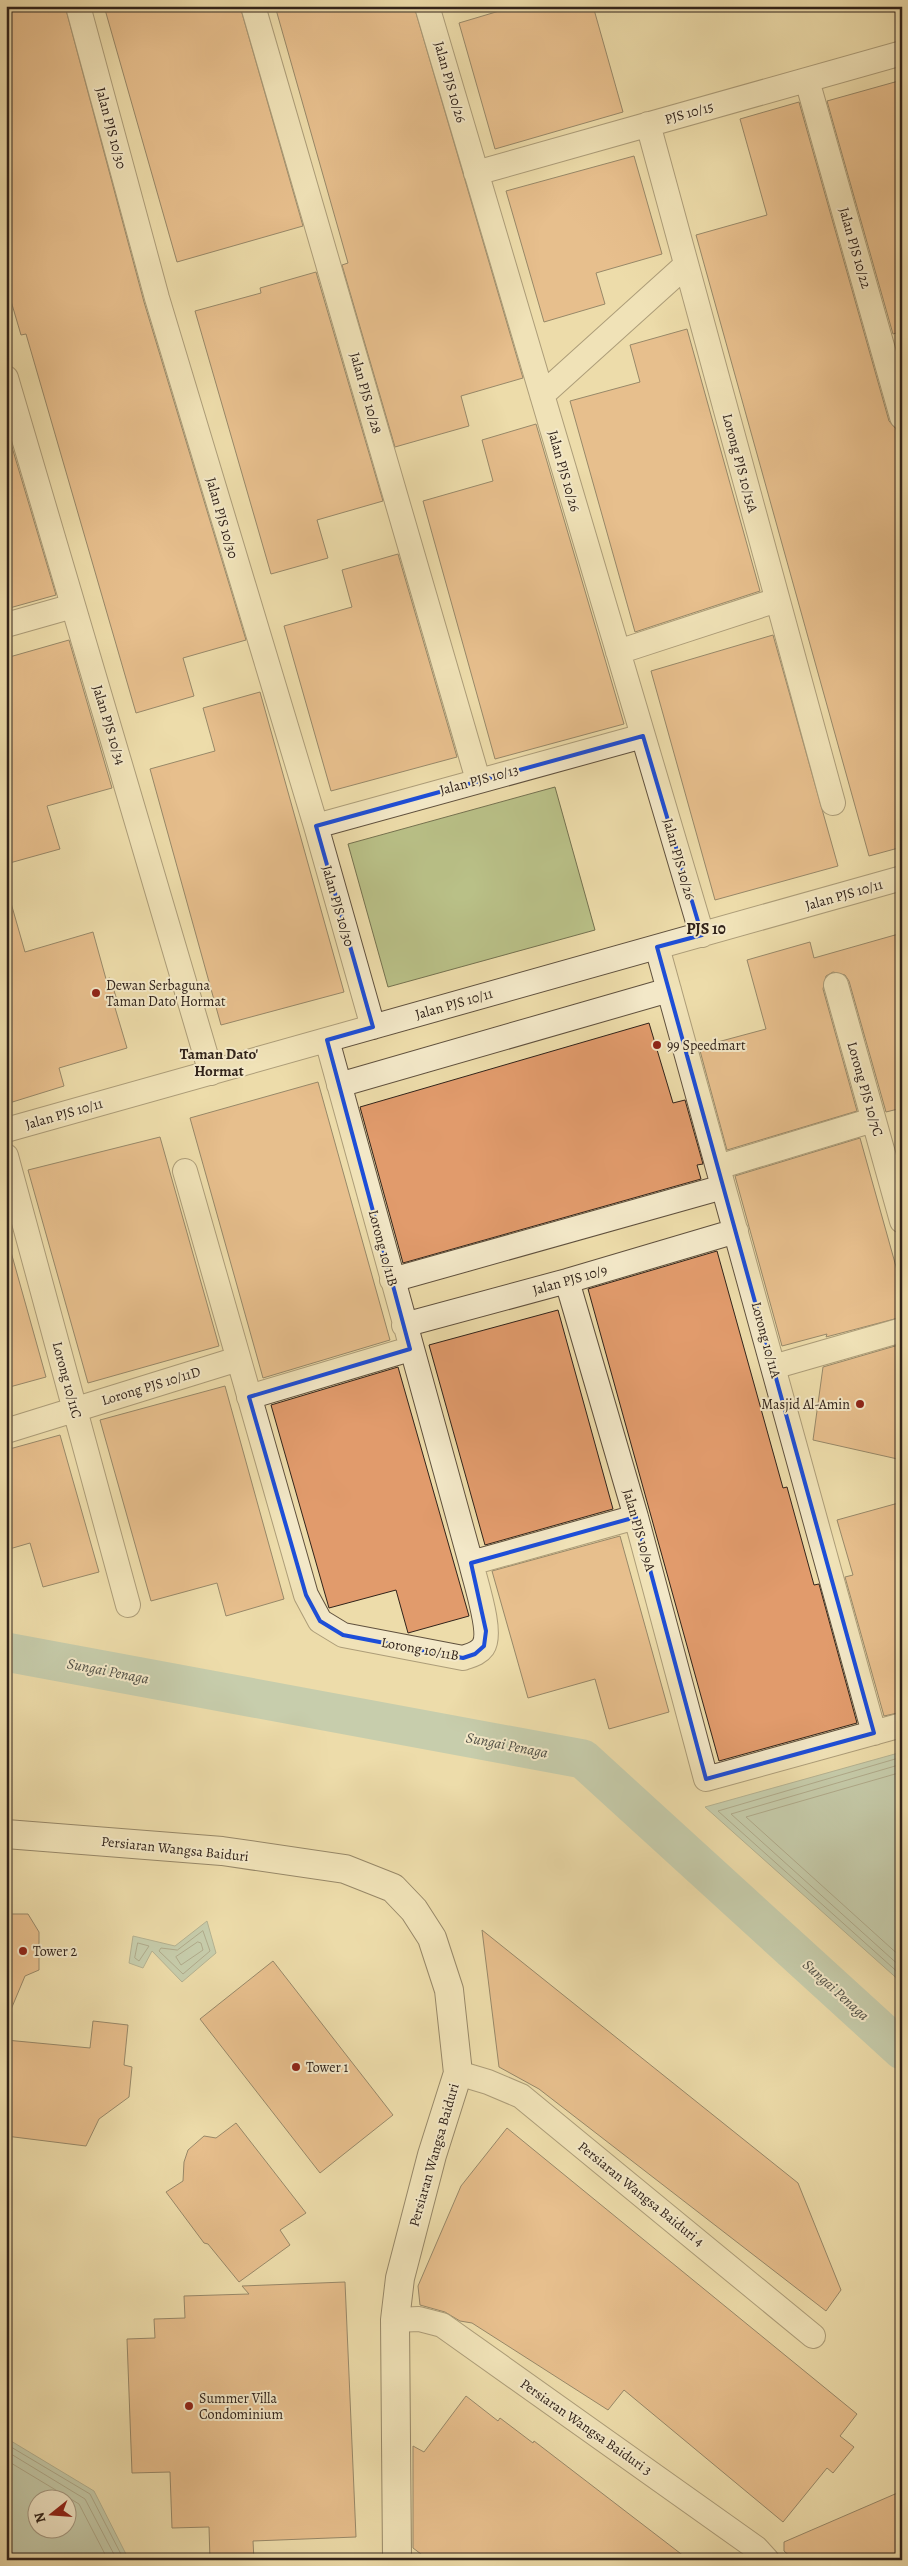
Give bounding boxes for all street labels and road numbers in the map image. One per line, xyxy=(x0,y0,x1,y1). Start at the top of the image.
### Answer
street label: Jalan PJS 10/26 xyxy=(429,39,471,125)
street label: Jalan PJS 10/30 xyxy=(91,85,131,171)
street label: PJS 10/15 xyxy=(662,97,716,129)
street label: Jalan PJS 10/22 xyxy=(834,205,876,291)
street label: Jalan PJS 10/28 xyxy=(345,350,387,436)
street label: Lorong PJS 10/15A xyxy=(718,411,763,516)
street label: Jalan PJS 10/26 xyxy=(543,428,585,514)
street label: Jalan PJS 10/30 xyxy=(201,475,243,561)
street label: Jalan PJS 10/34 xyxy=(88,683,130,767)
street label: Jalan PJS 10/13 xyxy=(437,760,521,800)
street label: Jalan PJS 10/26 xyxy=(658,816,700,902)
street label: Jalan PJS 10/30 xyxy=(317,863,359,949)
street label: Jalan PJS 10/11 xyxy=(803,875,885,915)
street label: Jalan PJS 10/11 xyxy=(413,984,495,1024)
street label: Lorong PJS 10/7C xyxy=(842,1039,888,1139)
street label: Jalan PJS 10/11 xyxy=(23,1094,105,1134)
street label: Lorong 10/11B xyxy=(364,1208,402,1288)
street label: Jalan PJS 10/9 xyxy=(530,1260,610,1300)
street label: Lorong 10/11A xyxy=(747,1300,786,1381)
street label: Lorong 10/11C xyxy=(48,1339,86,1421)
street label: Lorong PJS 10/11D xyxy=(99,1362,203,1410)
street label: Jalan PJS 10/9A xyxy=(618,1487,660,1574)
street label: Lorong 10/11B xyxy=(380,1633,460,1665)
street label: Persiaran Wangsa Baiduri xyxy=(100,1832,250,1866)
street label: Persiaran Wangsa Baiduri xyxy=(404,2081,464,2229)
street label: Persiaran Wangsa Baiduri 4 xyxy=(574,2137,708,2251)
street label: Persiaran Wangsa Baiduri 3 xyxy=(516,2374,656,2480)

